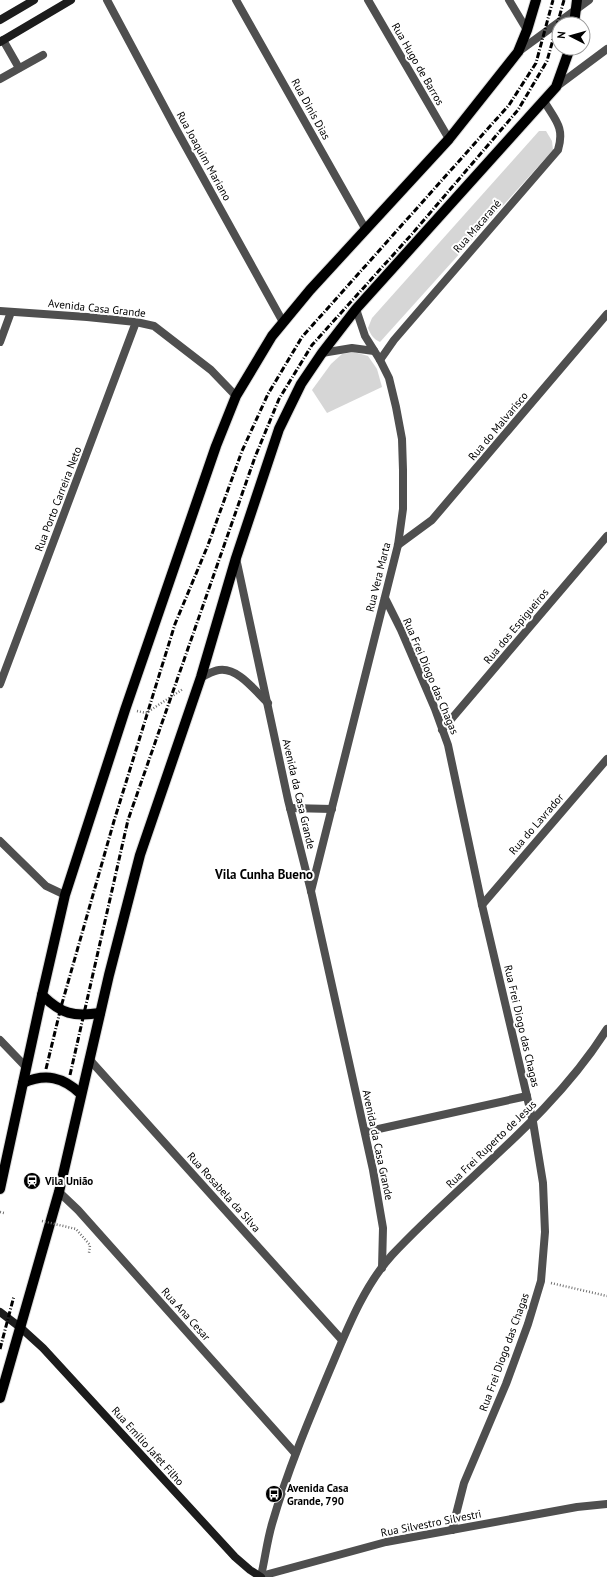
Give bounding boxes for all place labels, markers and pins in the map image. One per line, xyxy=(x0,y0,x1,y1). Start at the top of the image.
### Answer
station icon: Vila União xyxy=(22,1171,42,1191)
place label: Vila União xyxy=(44,1174,93,1188)
place label: Avenida Casa Grande, 790 xyxy=(287,1481,348,1508)
bus stop icon: Avenida Casa Grande, 790 xyxy=(264,1484,284,1504)

